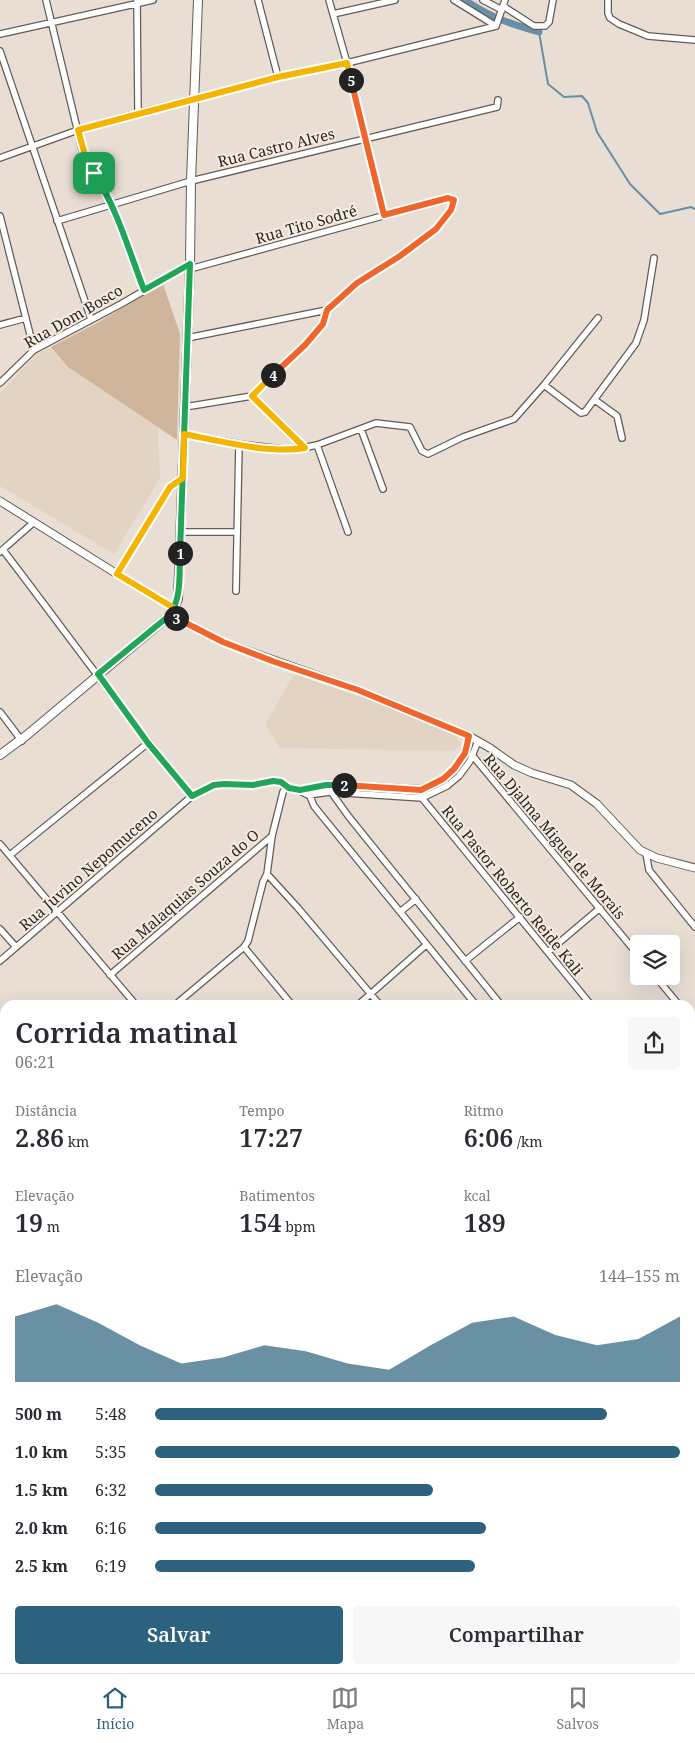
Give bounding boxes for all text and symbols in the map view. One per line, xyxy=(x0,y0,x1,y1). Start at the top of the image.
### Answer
pin: 5 xyxy=(338,68,364,92)
text: 5 xyxy=(348,71,355,90)
street label: Rua Castro Alves xyxy=(215,123,337,171)
pin xyxy=(73,152,115,194)
icon: arrive xyxy=(80,159,108,187)
street label: Rua Tito Sodré xyxy=(253,200,359,248)
street label: Rua Dom Bosco xyxy=(20,280,126,352)
pin: 4 xyxy=(260,362,286,388)
text: 4 xyxy=(270,366,277,385)
pin: 1 xyxy=(168,540,192,566)
text: 1 xyxy=(177,544,184,563)
pin: 3 xyxy=(164,606,188,630)
text: 3 xyxy=(173,609,180,628)
street label: Rua Djalma Miguel de Morais xyxy=(480,749,630,923)
pin: 2 xyxy=(332,772,356,798)
text: 2 xyxy=(341,776,348,795)
street label: Rua Pastor Roberto Reide Kali xyxy=(438,801,588,979)
street label: Rua Juvino Nepomuceno xyxy=(15,803,161,935)
street label: Rua Malaquias Souza do O xyxy=(107,824,263,964)
map controls xyxy=(630,935,680,985)
button: layers xyxy=(630,935,680,985)
text: Corrida matinal xyxy=(15,1013,237,1051)
button: share xyxy=(628,1017,680,1069)
text: 06:21 xyxy=(15,1051,55,1073)
text: Distância xyxy=(15,1101,77,1120)
text: Tempo xyxy=(239,1101,285,1120)
text: Ritmo xyxy=(464,1101,504,1120)
text: 2.86 xyxy=(15,1120,64,1154)
text: 17:27 xyxy=(239,1120,303,1154)
text: 6:06 xyxy=(464,1120,513,1154)
text: km xyxy=(64,1132,89,1151)
text: /km xyxy=(513,1132,542,1151)
text: Elevação xyxy=(15,1186,74,1205)
text: Batimentos xyxy=(239,1186,315,1205)
text: kcal xyxy=(464,1186,491,1205)
text: 19 xyxy=(15,1205,43,1239)
text: 154 xyxy=(239,1205,282,1239)
text: 189 xyxy=(464,1205,506,1239)
text: m xyxy=(43,1217,60,1236)
text: bpm xyxy=(282,1217,316,1236)
text: Elevação xyxy=(15,1265,83,1287)
text: 144–155 m xyxy=(599,1265,680,1287)
text: 500 m xyxy=(15,1403,62,1425)
text: 5:48 xyxy=(95,1403,126,1425)
text: 1.0 km xyxy=(15,1441,68,1463)
text: 5:35 xyxy=(95,1441,126,1463)
text: 1.5 km xyxy=(15,1479,68,1501)
text: 6:32 xyxy=(95,1479,126,1501)
text: 2.0 km xyxy=(15,1517,68,1539)
text: 6:16 xyxy=(95,1517,126,1539)
text: 2.5 km xyxy=(15,1555,68,1577)
text: 6:19 xyxy=(95,1555,126,1577)
button: Salvar xyxy=(15,1606,343,1664)
button: Compartilhar xyxy=(353,1606,680,1664)
tab: Início xyxy=(96,1684,134,1733)
tab: Mapa xyxy=(327,1684,364,1733)
tab: Salvos xyxy=(556,1684,599,1733)

